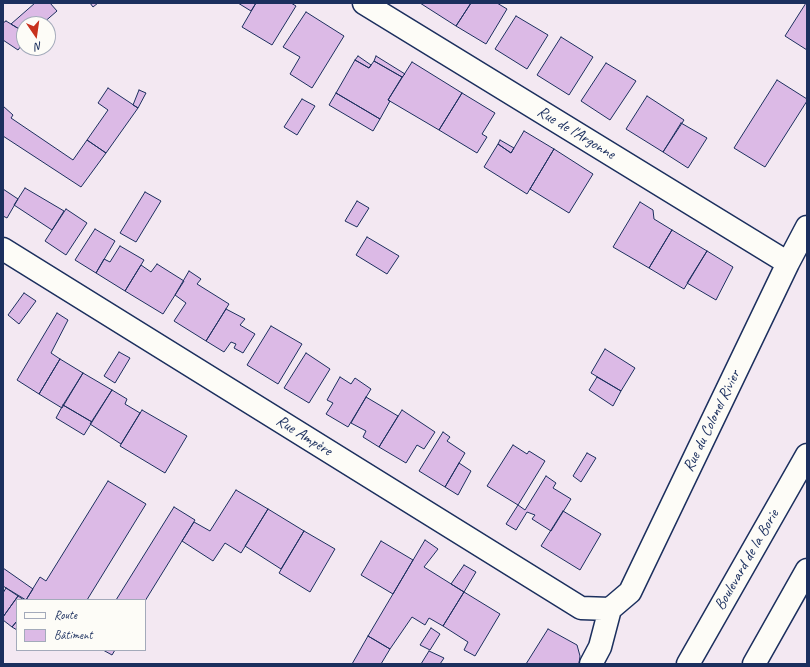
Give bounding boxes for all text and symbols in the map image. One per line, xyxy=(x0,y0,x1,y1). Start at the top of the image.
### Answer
north arrow xyxy=(16,16,56,56)
text: N xyxy=(34,39,43,54)
street label: Rue de l'Argonne xyxy=(534,102,618,164)
street label: Rue du Colonel Rivier xyxy=(679,367,745,475)
street label: Rue Ampère xyxy=(272,411,336,461)
street label: Boulevard de la Borie xyxy=(710,506,784,614)
legend xyxy=(16,599,146,651)
text: Route xyxy=(54,607,77,623)
text: Bâtiment xyxy=(54,627,92,643)

